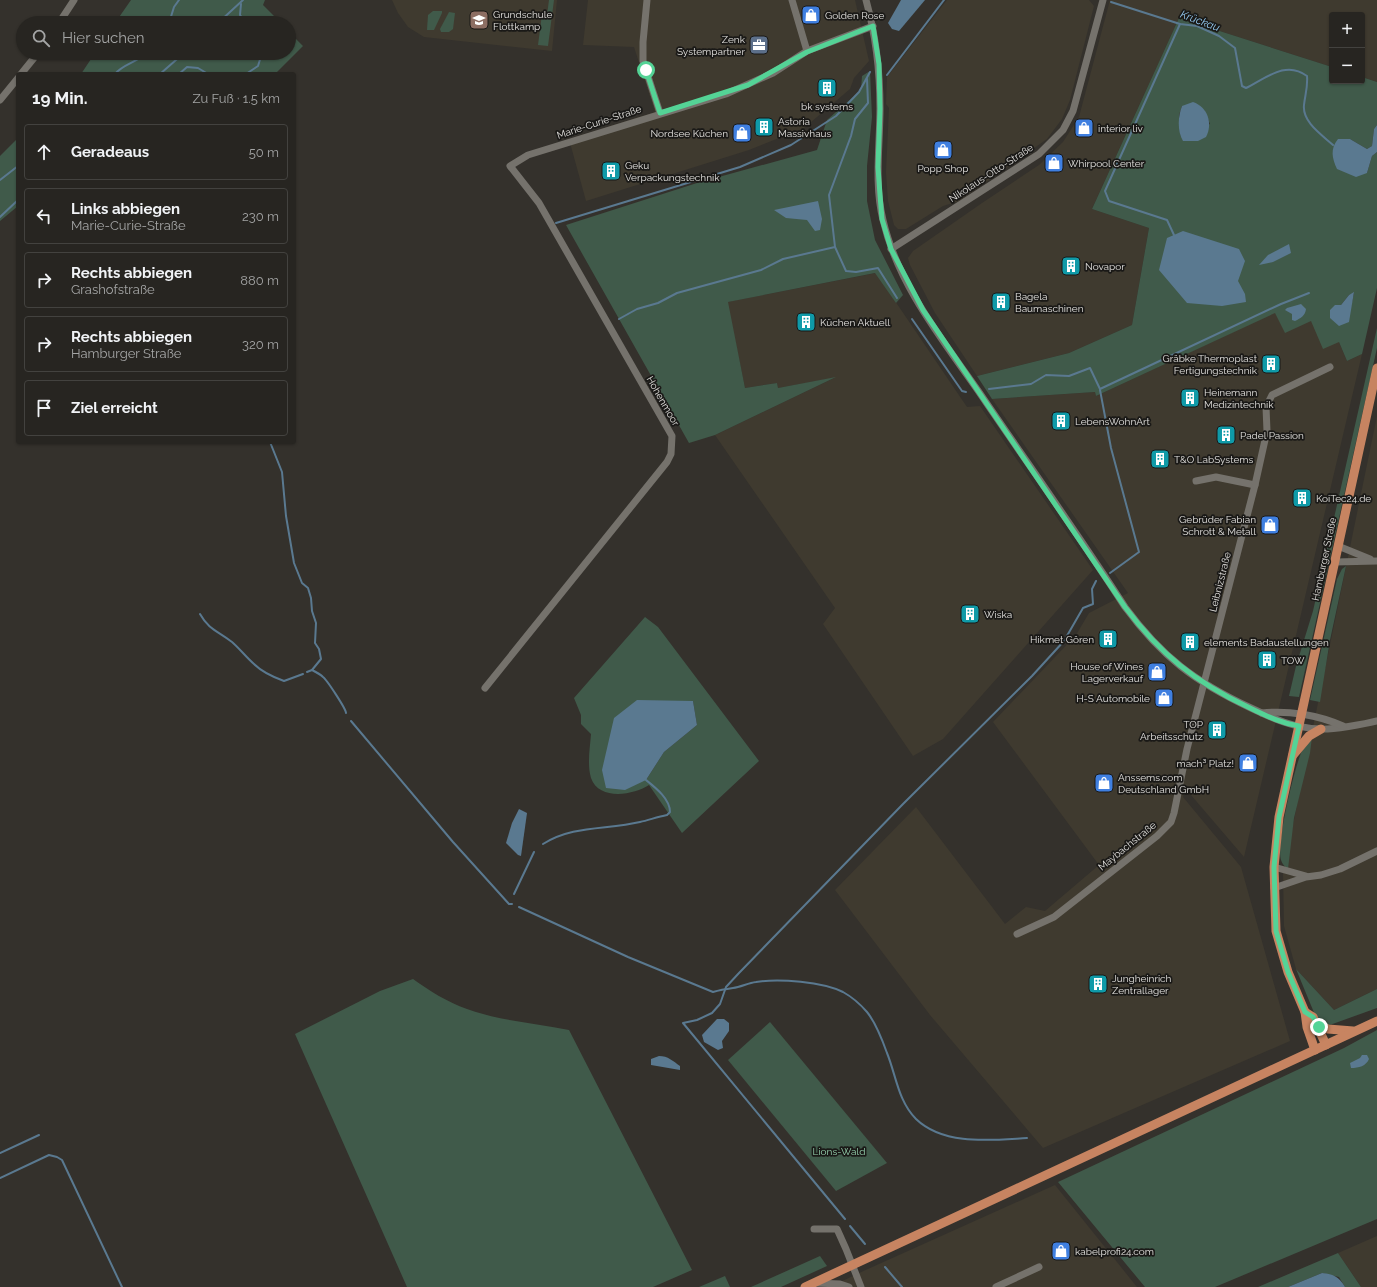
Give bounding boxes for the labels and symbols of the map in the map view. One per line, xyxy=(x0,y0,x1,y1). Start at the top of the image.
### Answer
shop icon: Golden Rose xyxy=(800,4,822,26)
water label: Krückau xyxy=(1178,8,1222,34)
school or university icon: Grundschule Flottkamp xyxy=(468,9,490,31)
place label: Grundschule Flottkamp xyxy=(493,9,552,32)
place label: Golden Rose xyxy=(825,10,884,21)
place label: Zenk Systempartner xyxy=(677,34,746,57)
office icon: Zenk Systempartner xyxy=(748,34,770,56)
route start xyxy=(637,61,655,79)
building icon: bk systems xyxy=(816,77,838,99)
place label: bk systems xyxy=(801,101,853,112)
street label: Marie-Curie-Straße xyxy=(555,103,643,141)
building icon: Astoria Massivhaus xyxy=(753,116,775,138)
place label: Astoria Massivhaus xyxy=(778,116,832,139)
shop icon: interior liv xyxy=(1073,117,1095,139)
shop icon: Nordsee Küchen xyxy=(731,122,753,144)
place label: interior liv xyxy=(1098,123,1143,134)
place label: Nordsee Küchen xyxy=(650,128,728,139)
shop icon: Popp Shop xyxy=(932,139,954,161)
street label: Nikolaus-Otto-Straße xyxy=(947,142,1035,204)
shop icon: Whirpool Center xyxy=(1043,152,1065,174)
place label: Whirpool Center xyxy=(1068,158,1145,169)
building icon: Geku Verpackungstechnik xyxy=(600,160,622,182)
place label: Geku Verpackungstechnik xyxy=(625,160,720,183)
place label: Popp Shop xyxy=(918,163,968,174)
building icon: Novapor xyxy=(1060,255,1082,277)
place label: Novapor xyxy=(1085,261,1125,272)
building icon: Bagela Baumaschinen xyxy=(990,291,1012,313)
place label: Bagela Baumaschinen xyxy=(1015,291,1084,314)
building icon: Küchen Aktuell xyxy=(795,311,817,333)
place label: Küchen Aktuell xyxy=(820,317,890,328)
place label: Gräbke Thermoplast Fertigungstechnik xyxy=(1163,353,1258,376)
building icon: Gräbke Thermoplast Fertigungstechnik xyxy=(1260,353,1282,375)
street label: Hohenmoor xyxy=(644,374,682,428)
building icon: Heinemann Medizintechnik xyxy=(1179,387,1201,409)
place label: Heinemann Medizintechnik xyxy=(1204,387,1274,410)
building icon: LebensWohnArt xyxy=(1050,410,1072,432)
place label: LebensWohnArt xyxy=(1075,416,1150,427)
building icon: Padel Passion xyxy=(1215,424,1237,446)
place label: Padel Passion xyxy=(1240,430,1304,441)
building icon: T&O LabSystems xyxy=(1149,448,1171,470)
place label: T&O LabSystems xyxy=(1174,454,1254,465)
building icon: KoiTec24.de xyxy=(1291,487,1313,509)
place label: KoiTec24.de xyxy=(1316,493,1371,504)
place label: Gebrüder Fabian Schrott & Metall xyxy=(1179,514,1256,537)
shop icon: Gebrüder Fabian Schrott & Metall xyxy=(1259,514,1281,536)
street label: Hamburger Straße xyxy=(1310,516,1338,602)
street label: Leibnizstraße xyxy=(1207,551,1233,613)
building icon: Wiska xyxy=(959,603,981,625)
place label: Wiska xyxy=(984,609,1012,620)
building icon: Hikmet Gören xyxy=(1097,628,1119,650)
building icon: elements Badaustellungen xyxy=(1179,631,1201,653)
place label: Hikmet Gören xyxy=(1030,634,1094,645)
place label: elements Badaustellungen xyxy=(1204,637,1329,648)
building icon: TOW xyxy=(1256,649,1278,671)
place label: TOW xyxy=(1281,655,1305,666)
place label: House of Wines Lagerverkauf xyxy=(1070,661,1144,684)
shop icon: House of Wines Lagerverkauf xyxy=(1146,661,1168,683)
shop icon: H-S Automobile xyxy=(1153,687,1175,709)
place label: H-S Automobile xyxy=(1076,693,1150,704)
place label: TOP Arbeitsschutz xyxy=(1140,719,1203,742)
building icon: TOP Arbeitsschutz xyxy=(1206,719,1228,741)
shop icon: mach³ Platz! xyxy=(1237,752,1259,774)
place label: mach³ Platz! xyxy=(1176,758,1234,769)
shop icon: Anssems.com Deutschland GmbH xyxy=(1093,772,1115,794)
place label: Anssems.com Deutschland GmbH xyxy=(1118,772,1209,795)
street label: Maybachstraße xyxy=(1096,819,1158,873)
building icon: Jungheinrich Zentrallager xyxy=(1087,973,1109,995)
place label: Jungheinrich Zentrallager xyxy=(1112,973,1172,996)
route end xyxy=(1310,1018,1328,1036)
park label: Lions-Wald xyxy=(813,1146,865,1157)
shop icon: kabelprofi24.com xyxy=(1050,1240,1072,1262)
place label: kabelprofi24.com xyxy=(1075,1246,1154,1257)

